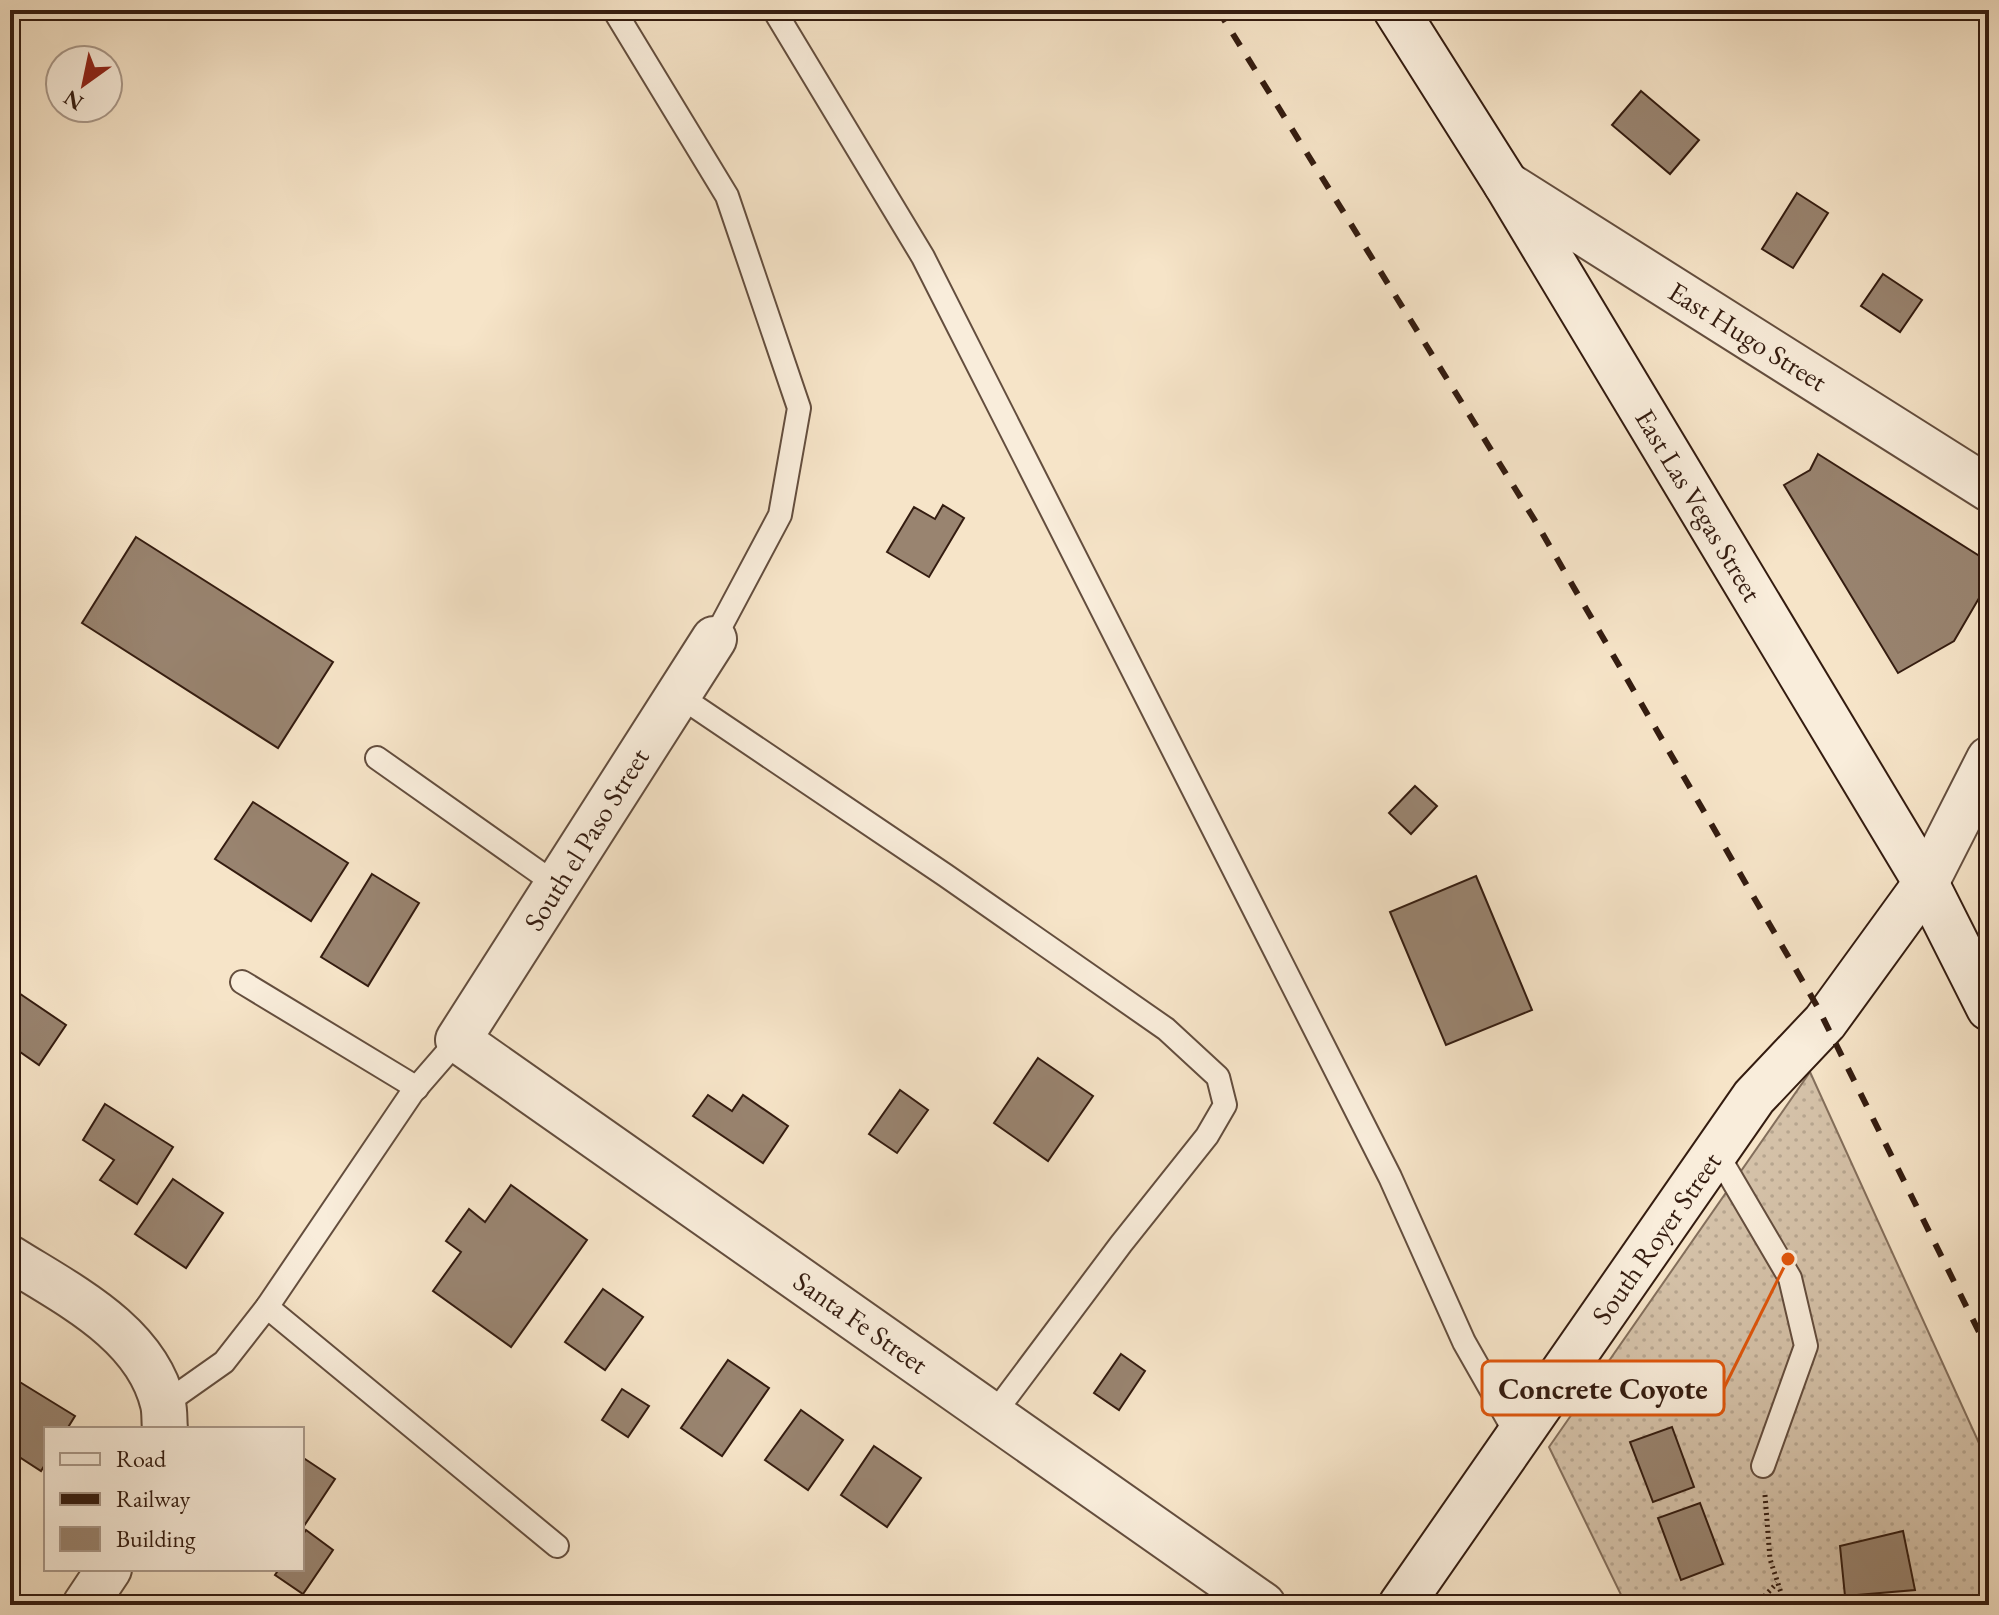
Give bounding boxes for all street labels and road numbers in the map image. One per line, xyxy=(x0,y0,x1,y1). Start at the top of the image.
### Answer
street label: East Hugo Street xyxy=(1662,273,1834,399)
street label: East Las Vegas Street xyxy=(1627,402,1771,608)
street label: South el Paso Street xyxy=(515,741,657,937)
street label: South Royer Street xyxy=(1583,1145,1729,1331)
street label: Santa Fe Street xyxy=(787,1262,935,1382)

